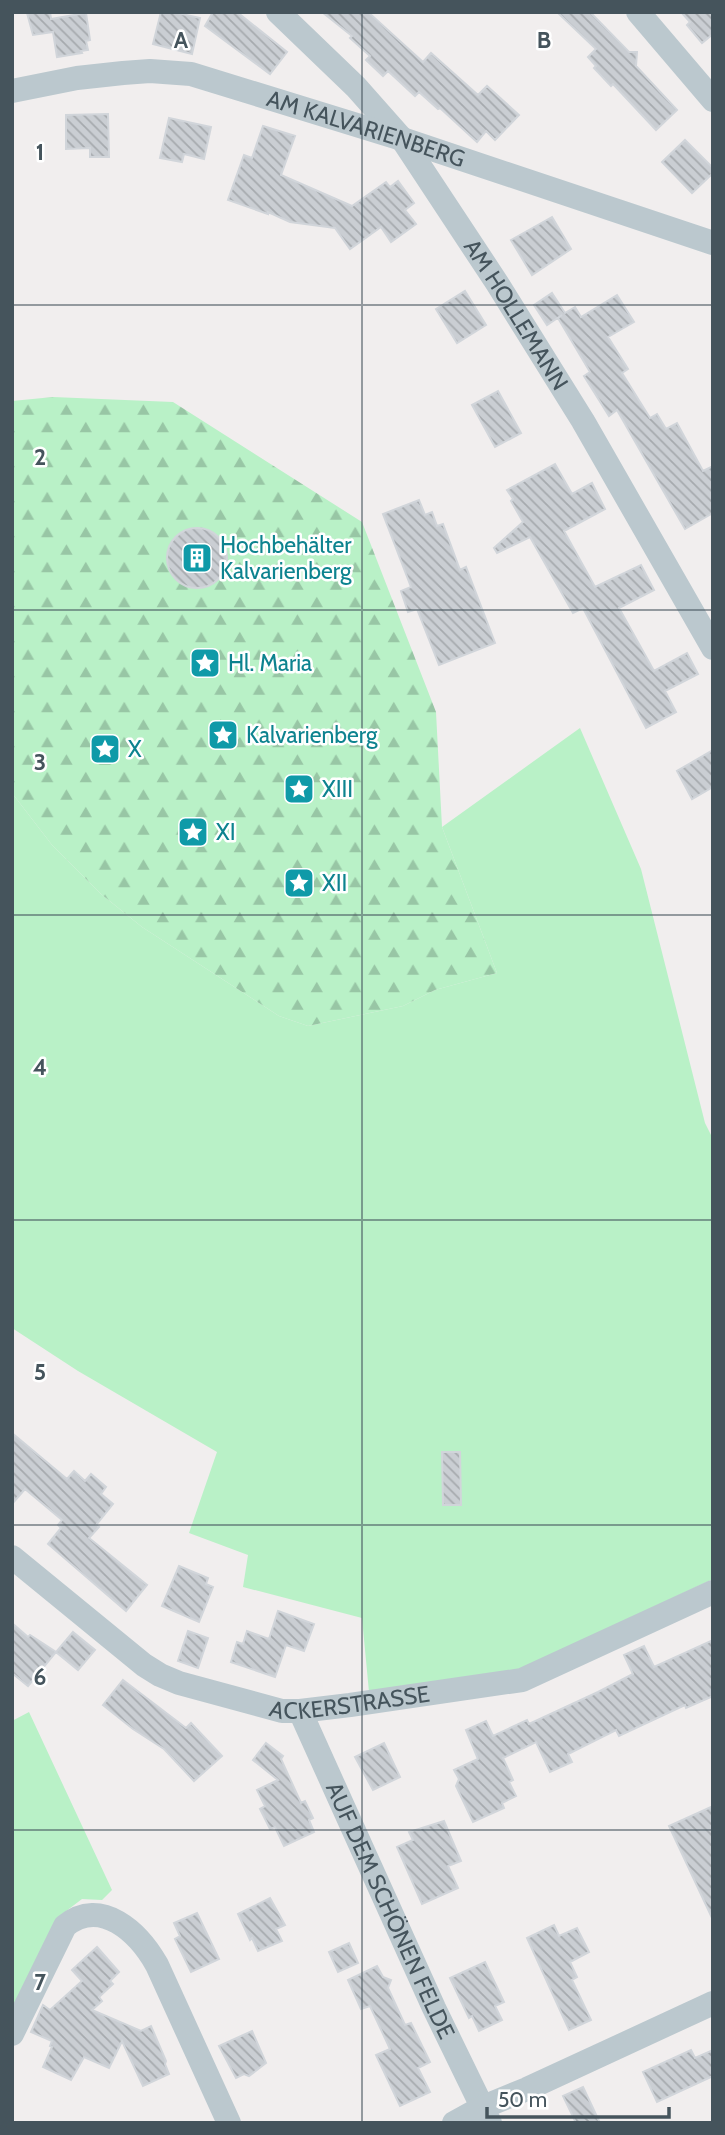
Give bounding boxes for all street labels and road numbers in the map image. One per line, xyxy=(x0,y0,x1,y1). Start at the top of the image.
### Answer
street label: AM KALVARIENBERG xyxy=(264,84,469,173)
street label: AM HOLLEMANN xyxy=(458,234,574,395)
street label: ACKERSTRASSE xyxy=(266,1680,432,1725)
street label: AUF DEM SCHÖNEN FELDE xyxy=(320,1778,461,2043)

